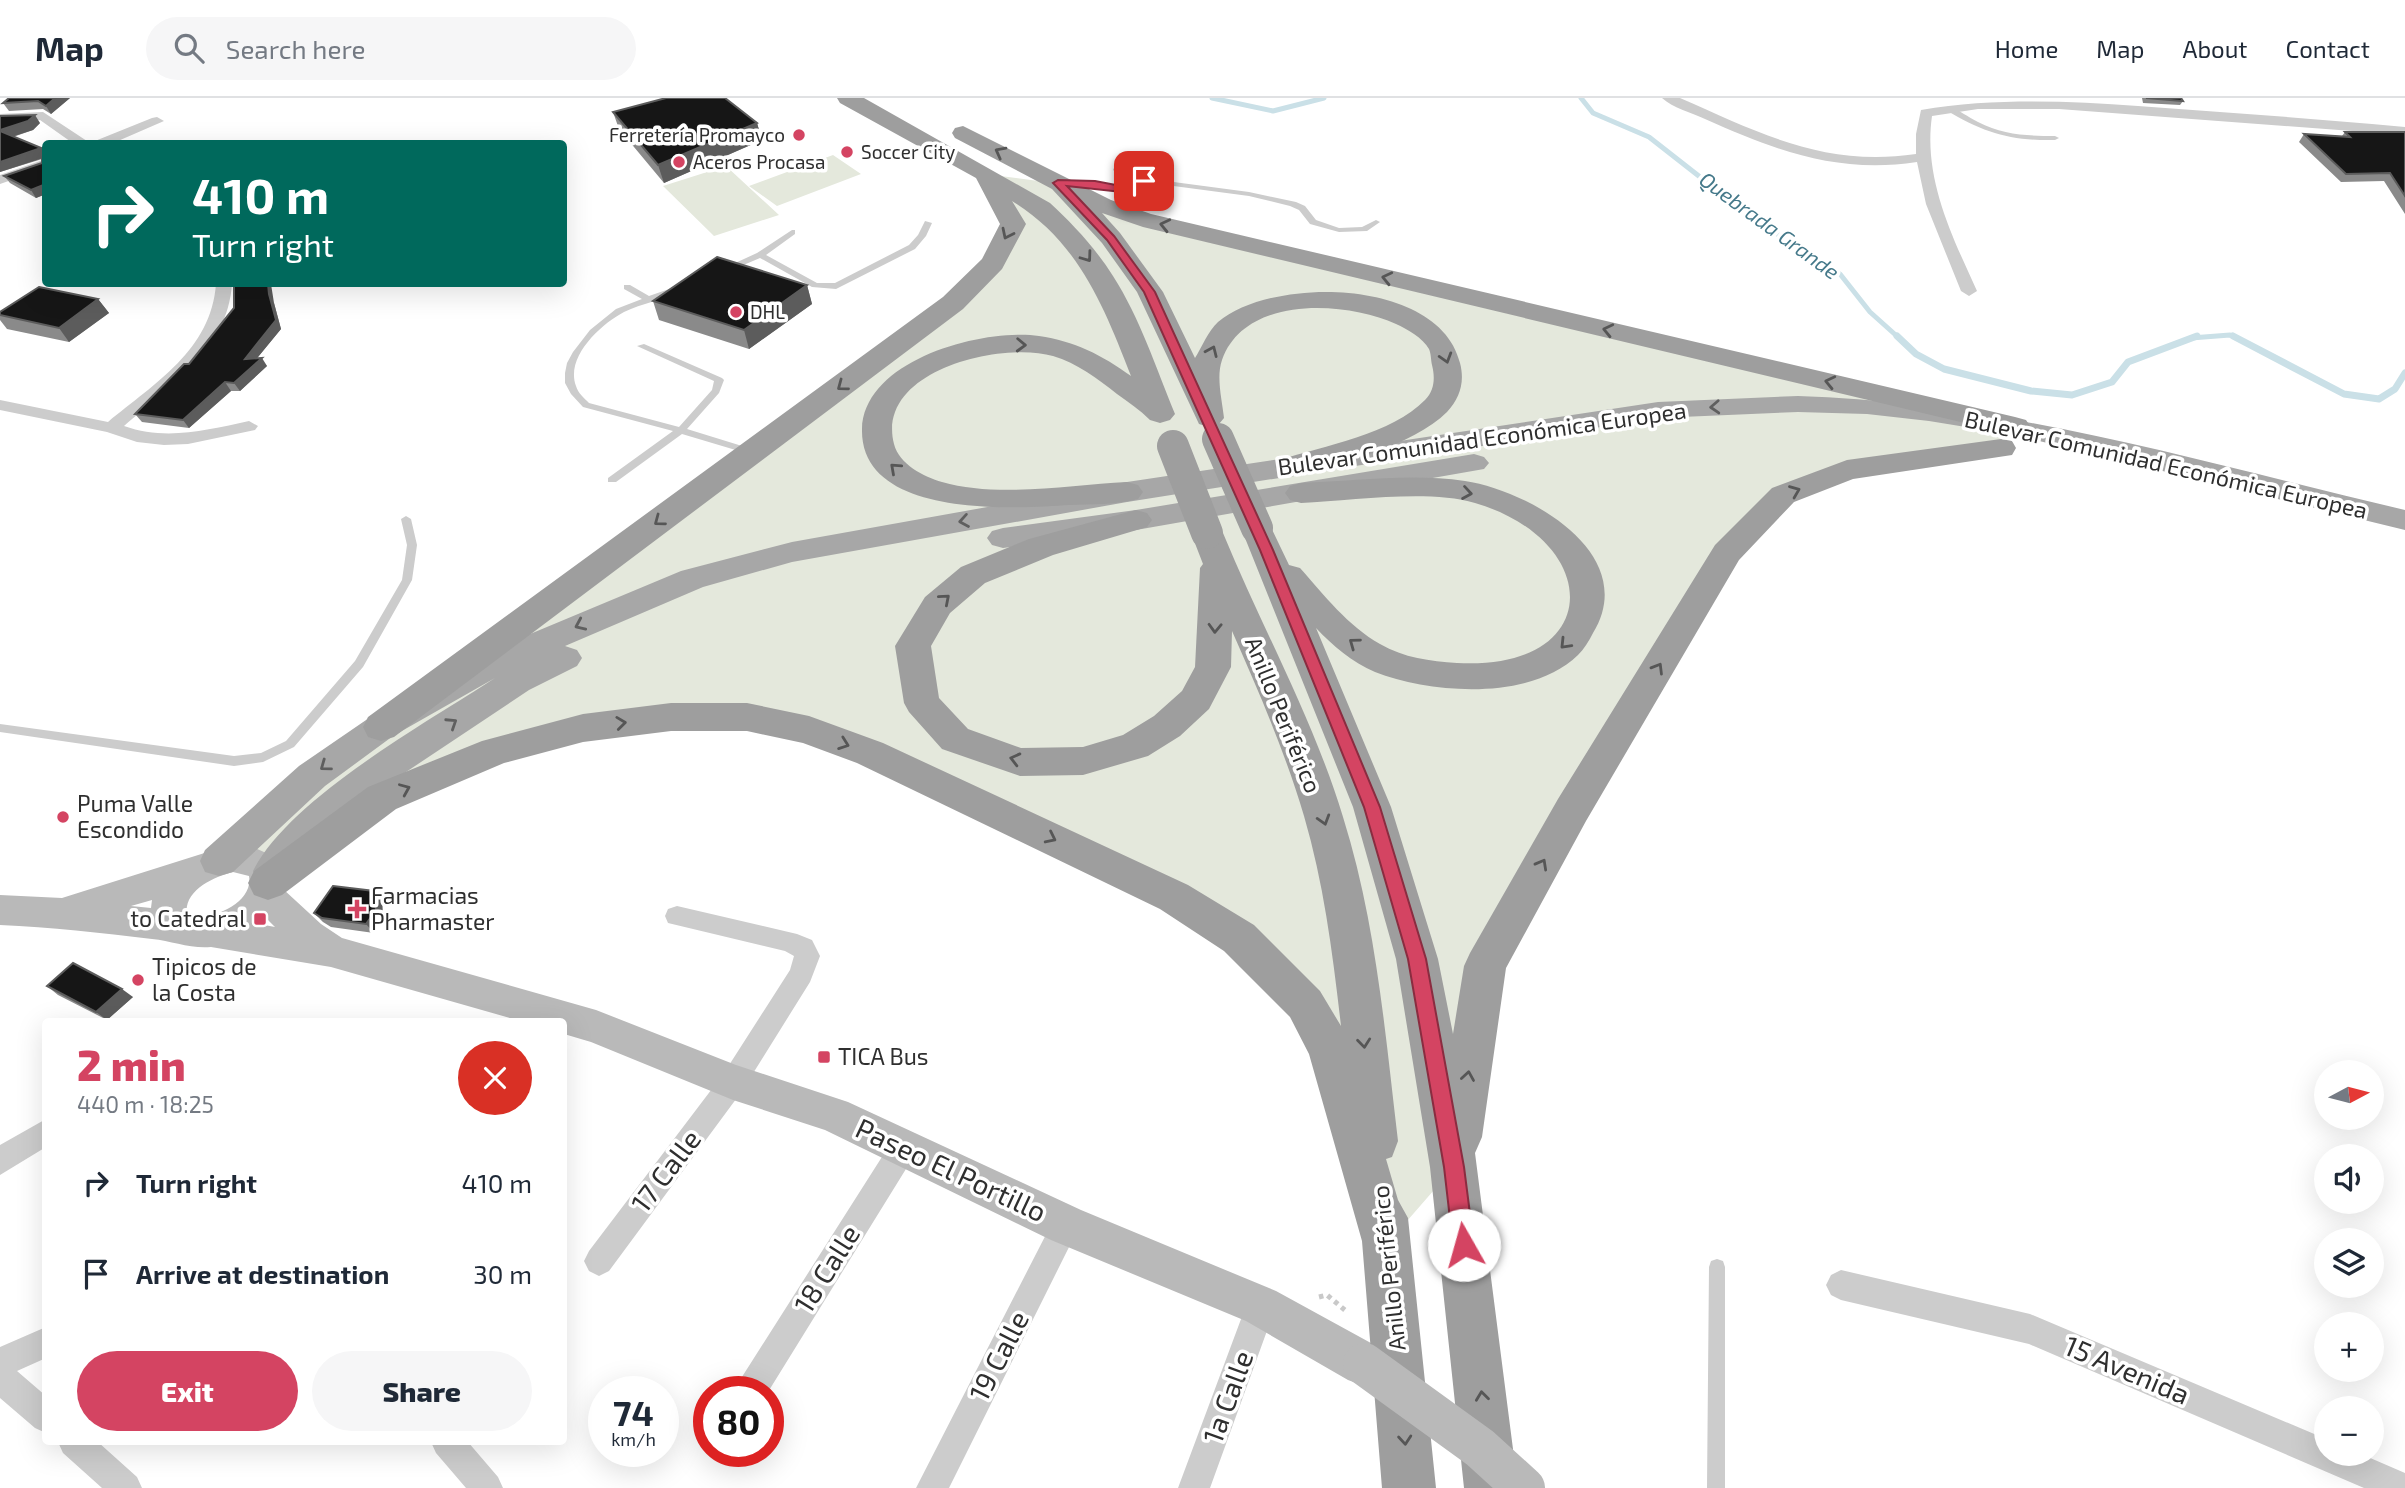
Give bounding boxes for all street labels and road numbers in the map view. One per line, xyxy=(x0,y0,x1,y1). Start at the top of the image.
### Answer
street label: Bulevar Comunidad Económica Europea xyxy=(1276,395,1688,481)
street label: Bulevar Comunidad Económica Europea xyxy=(1962,404,2370,524)
street label: Anillo Periférico xyxy=(1240,632,1328,797)
street label: Paseo El Portillo xyxy=(851,1110,1052,1228)
street label: 17 Calle xyxy=(623,1122,707,1218)
street label: Anillo Periférico xyxy=(1365,1184,1411,1352)
street label: 18 Calle xyxy=(786,1218,866,1319)
street label: 19 Calle xyxy=(961,1305,1035,1406)
street label: 15 Avenida xyxy=(2060,1327,2195,1411)
street label: 1a Calle xyxy=(1195,1346,1259,1447)

